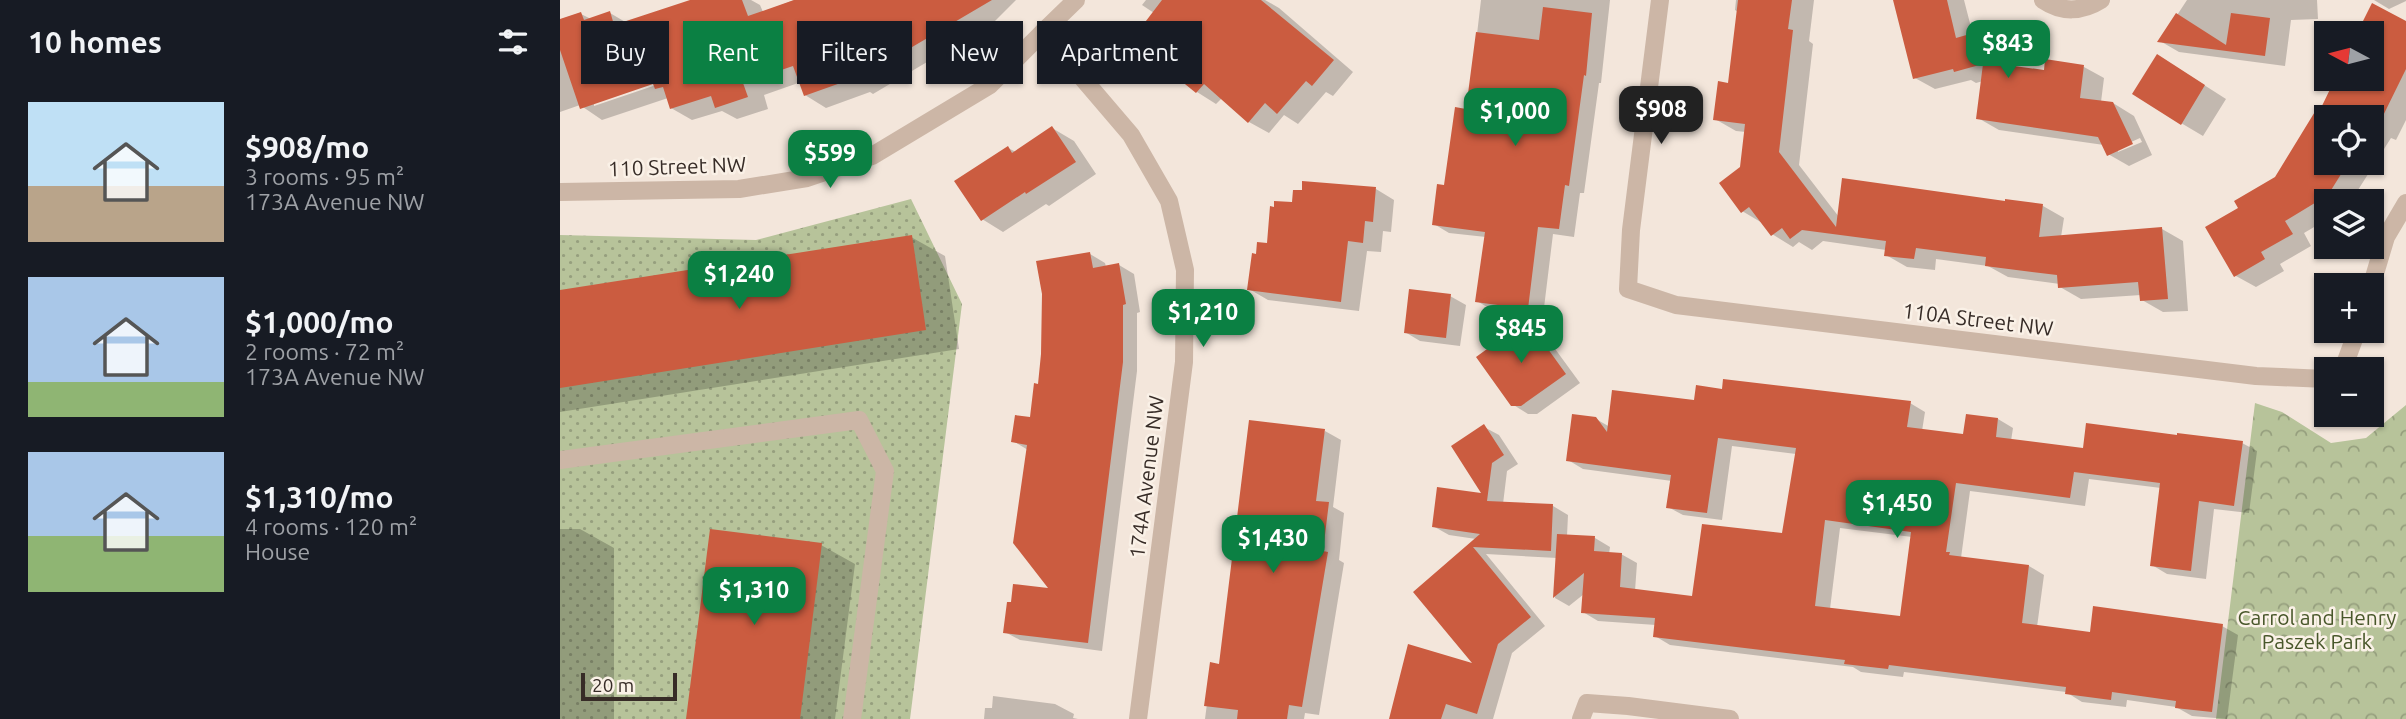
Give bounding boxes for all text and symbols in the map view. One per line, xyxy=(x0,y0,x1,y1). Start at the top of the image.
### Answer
pin: $843 xyxy=(1967,20,2049,80)
chip: Buy xyxy=(581,21,669,84)
chip: Rent xyxy=(683,21,783,84)
chip: Filters xyxy=(797,21,912,84)
chip: New xyxy=(926,21,1023,84)
chip: Apartment xyxy=(1037,21,1202,84)
north arrow xyxy=(2314,21,2384,91)
map controls xyxy=(2314,21,2384,427)
icon: filters xyxy=(494,23,532,61)
text: 10 homes xyxy=(28,25,162,59)
text: $843 xyxy=(1982,30,2034,55)
pin: $908 xyxy=(1620,86,1702,146)
pin: $1,000 xyxy=(1458,88,1572,148)
text: $908 xyxy=(1635,96,1687,121)
text: $1,000 xyxy=(1480,98,1550,123)
button: locate xyxy=(2314,105,2384,175)
icon: home xyxy=(84,130,168,214)
text: $908/mo xyxy=(245,130,369,164)
pin: $599 xyxy=(789,130,871,190)
text: $599 xyxy=(804,140,856,165)
street label: 110 Street NW xyxy=(608,152,746,180)
text: 3 rooms · 95 m² xyxy=(245,164,404,189)
text: 173A Avenue NW xyxy=(245,189,425,214)
button: layers xyxy=(2314,189,2384,259)
pin: $1,240 xyxy=(682,252,796,311)
text: $1,240 xyxy=(704,261,774,286)
button: + xyxy=(2314,273,2384,343)
pin: $1,210 xyxy=(1146,290,1260,349)
street label: 110A Street NW xyxy=(1901,298,2055,340)
text: $1,210 xyxy=(1168,299,1238,324)
icon: home xyxy=(84,305,168,389)
text: $1,000/mo xyxy=(245,305,394,339)
pin: $845 xyxy=(1480,306,1562,365)
text: $845 xyxy=(1495,315,1547,340)
text: 2 rooms · 72 m² xyxy=(245,339,404,364)
button: − xyxy=(2314,357,2384,427)
text: 173A Avenue NW xyxy=(245,364,425,389)
street label: 174A Avenue NW xyxy=(1124,394,1168,560)
icon: home xyxy=(84,480,168,564)
text: $1,310/mo xyxy=(245,480,394,514)
pin: $1,450 xyxy=(1840,480,1954,540)
text: $1,450 xyxy=(1862,490,1932,515)
text: 4 rooms · 120 m² xyxy=(245,514,417,539)
pin: $1,430 xyxy=(1216,516,1330,575)
text: $1,430 xyxy=(1238,525,1308,550)
text: House xyxy=(245,539,310,564)
pin: $1,310 xyxy=(697,568,811,627)
text: $1,310 xyxy=(719,577,789,602)
park label: Carrol and Henry Paszek Park xyxy=(2238,605,2396,653)
scale bar xyxy=(581,670,677,702)
text: 20 m xyxy=(592,674,634,696)

